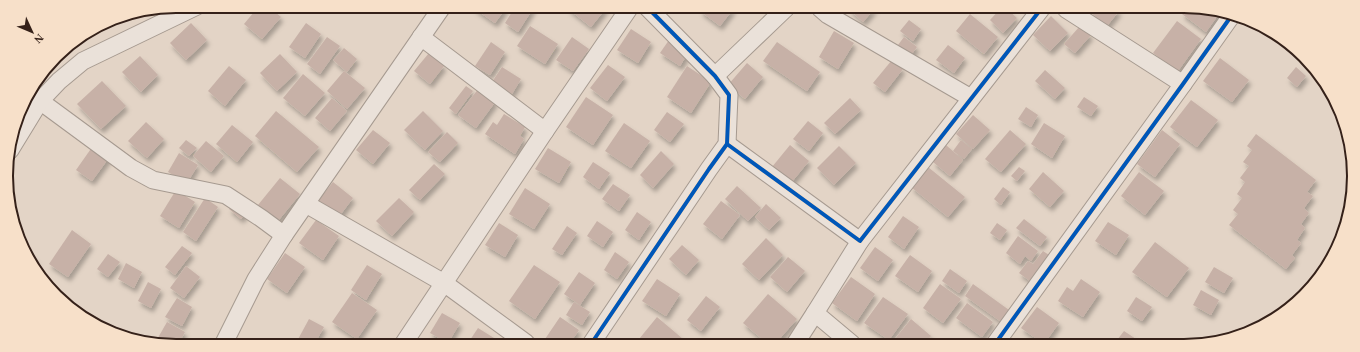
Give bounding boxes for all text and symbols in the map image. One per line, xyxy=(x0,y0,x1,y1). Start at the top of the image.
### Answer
north arrow xyxy=(12,12,52,52)
text: N xyxy=(32,32,46,46)

